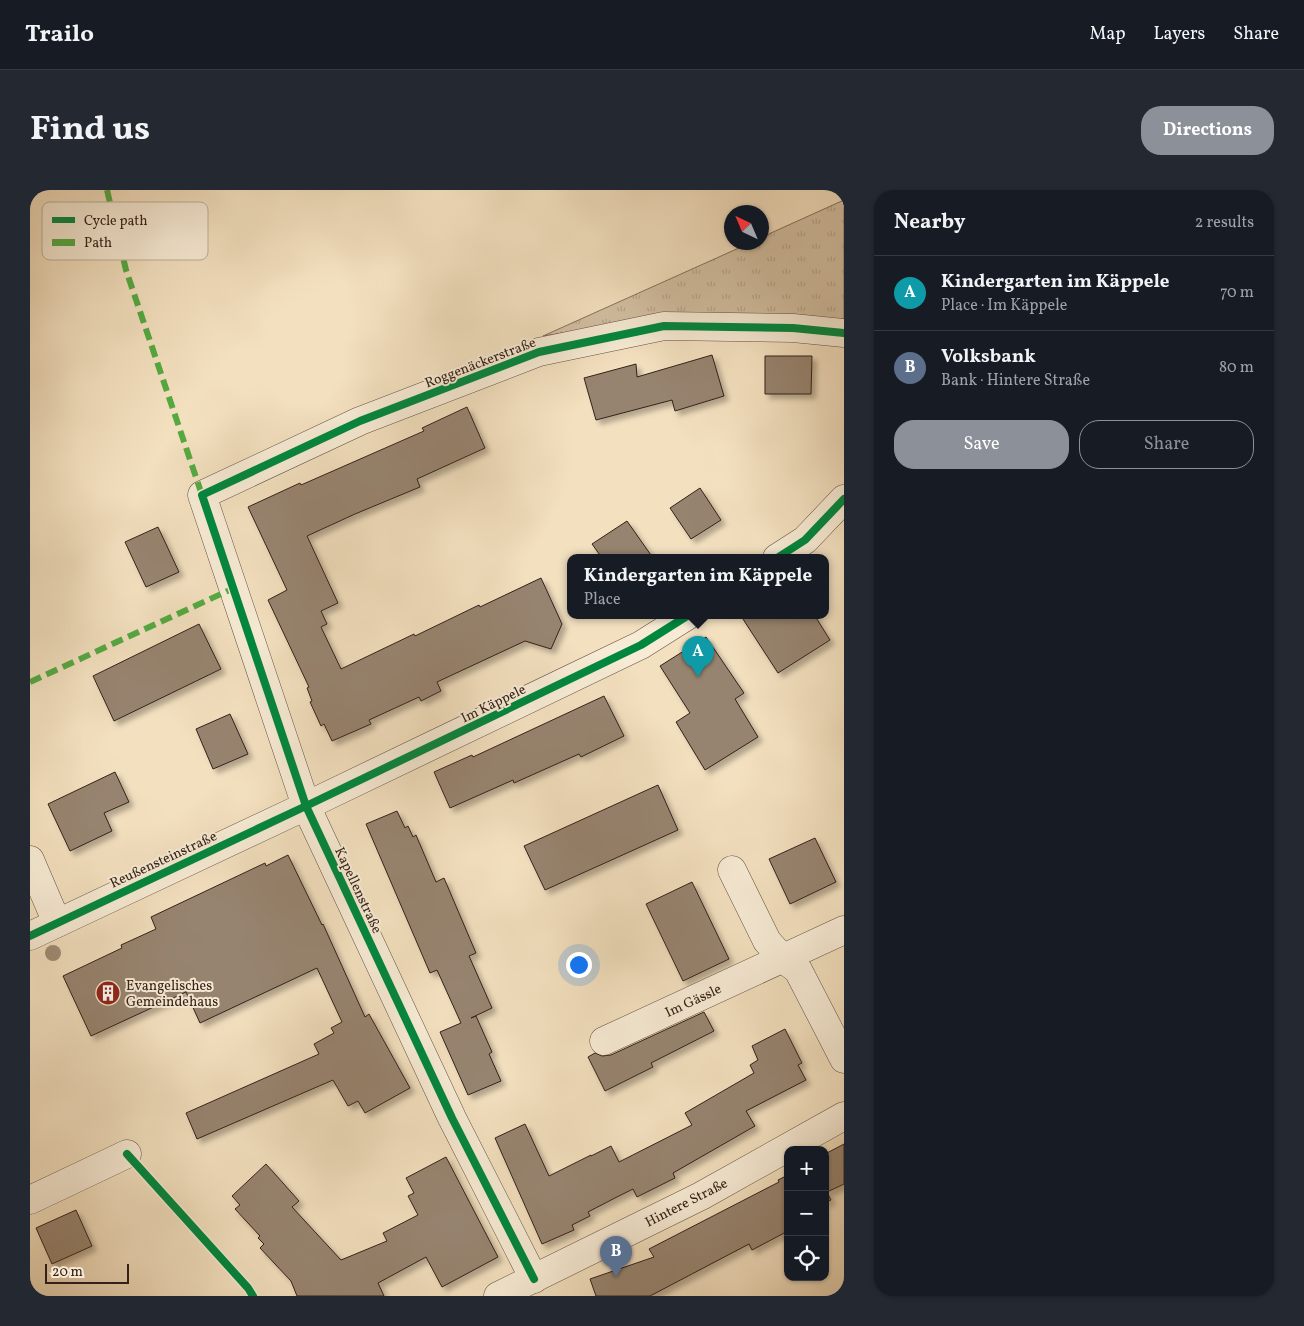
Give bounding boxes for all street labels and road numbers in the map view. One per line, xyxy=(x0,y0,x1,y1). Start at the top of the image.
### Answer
street label: Roggenäckerstraße xyxy=(422,333,539,393)
street label: Im Käppele xyxy=(458,680,530,728)
street label: Reußensteinstraße xyxy=(107,827,221,893)
street label: Kapellenstraße xyxy=(329,844,386,937)
street label: Im Gässle xyxy=(662,980,725,1023)
street label: Hintere Straße xyxy=(642,1174,732,1232)

